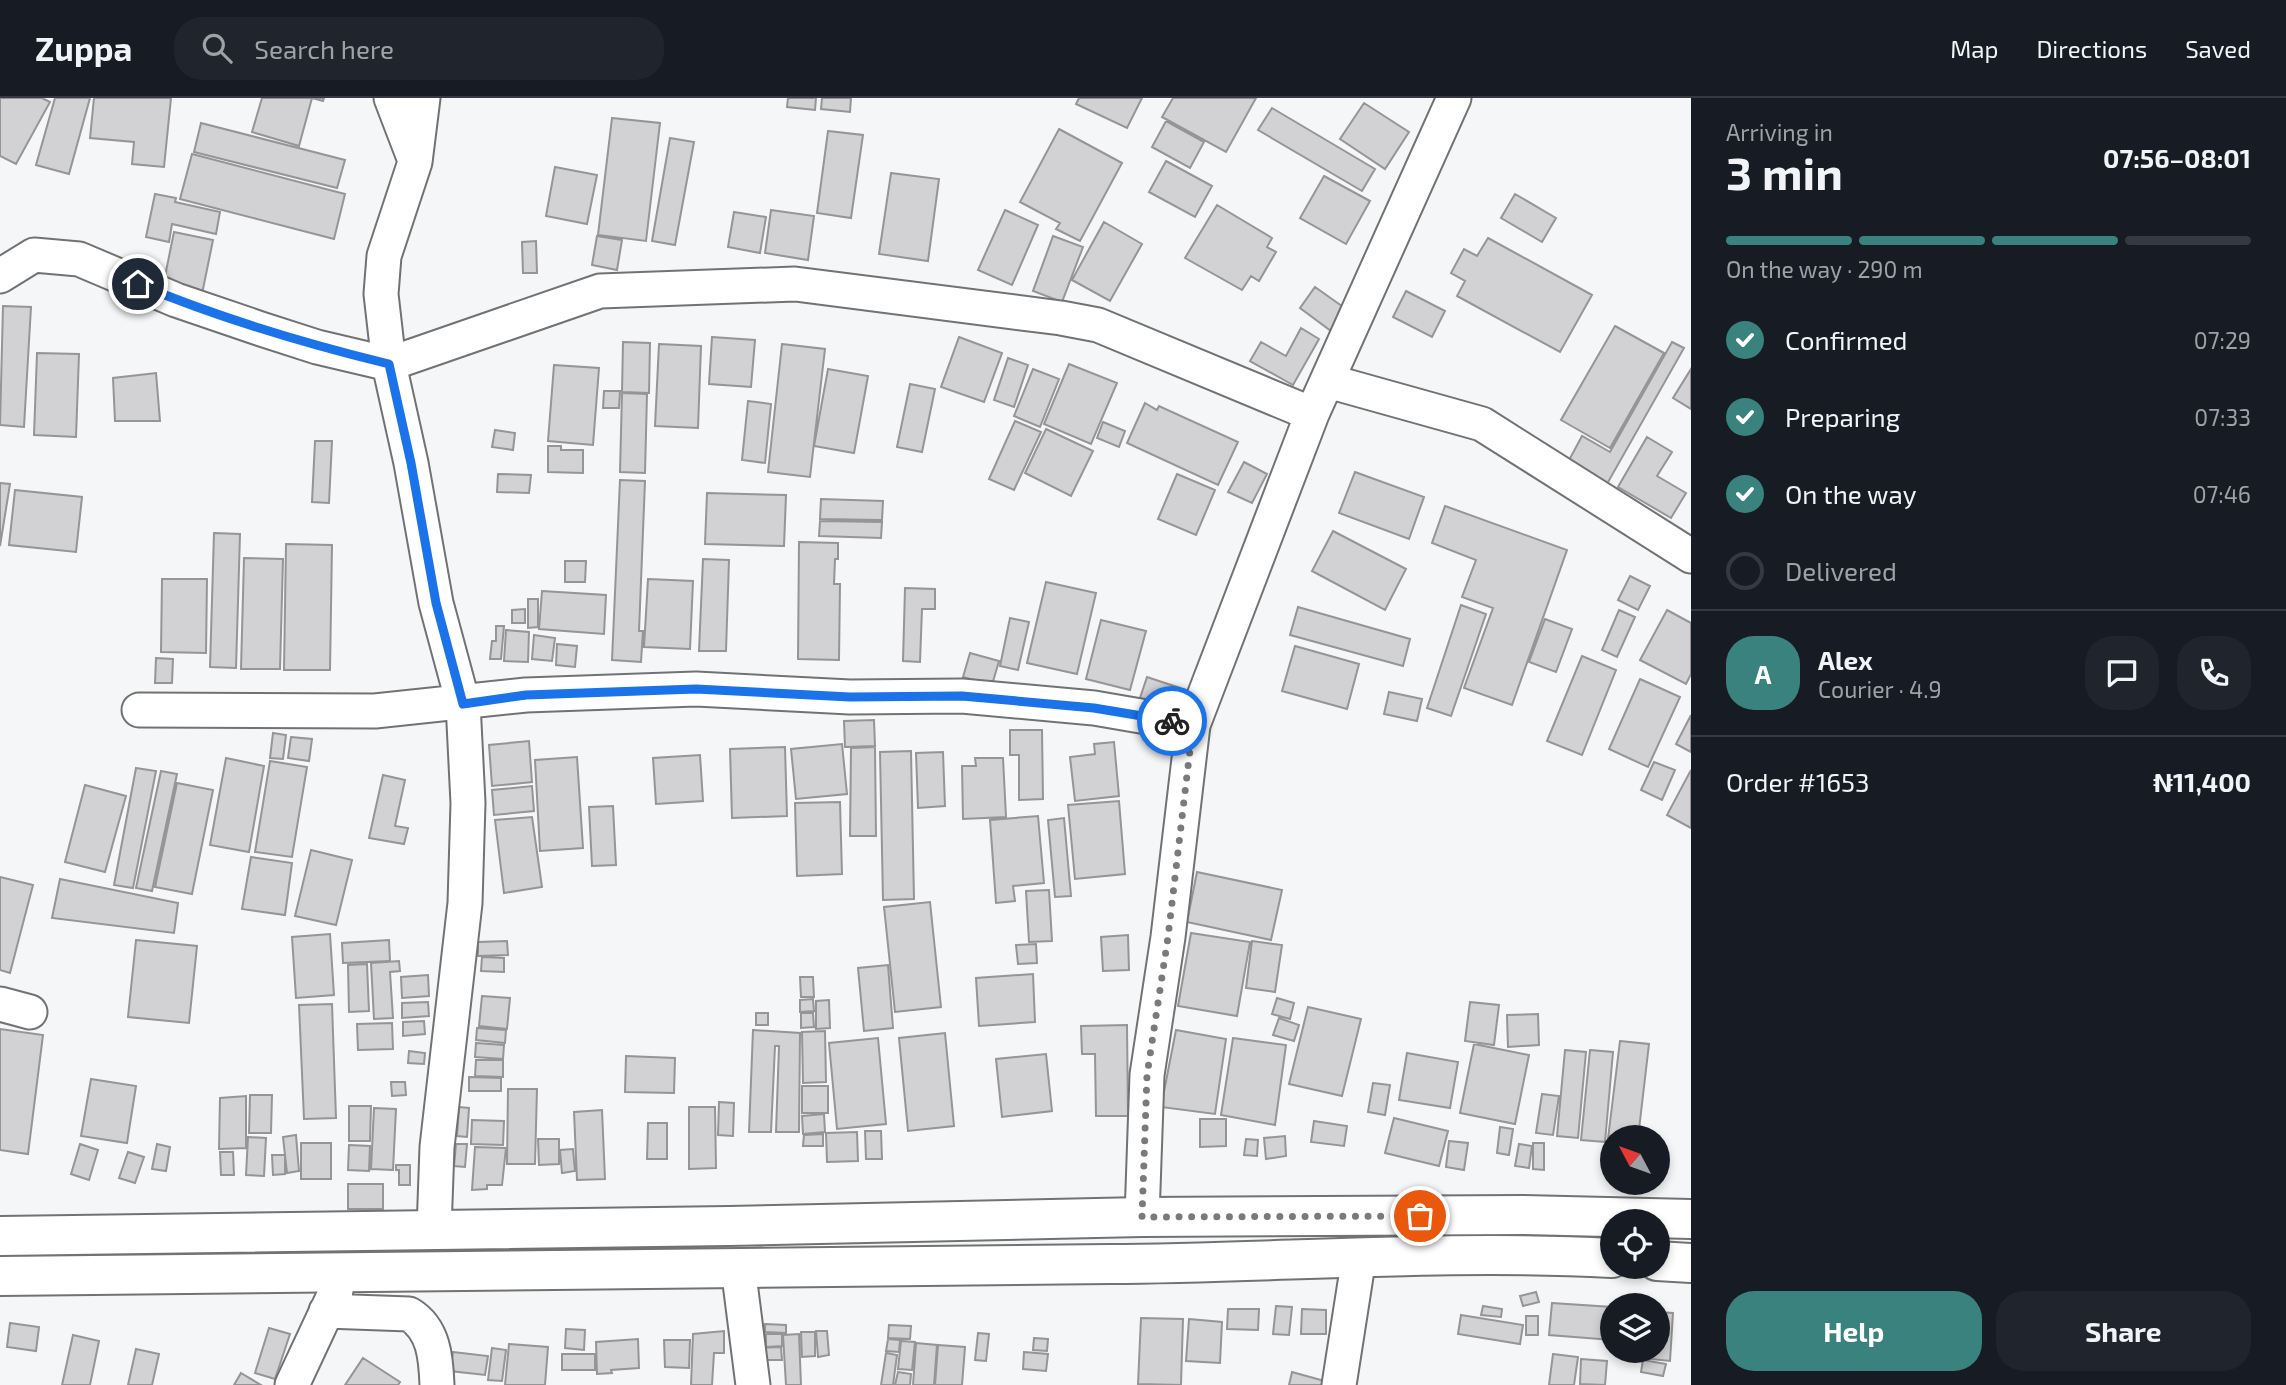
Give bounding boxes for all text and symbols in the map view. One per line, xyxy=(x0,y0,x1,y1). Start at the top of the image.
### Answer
search box xyxy=(174,17,664,80)
text: Zuppa xyxy=(35,28,132,68)
icon: search xyxy=(198,29,236,67)
text: Search here xyxy=(254,33,394,64)
text: Map xyxy=(1950,34,1998,63)
text: Directions xyxy=(2036,34,2147,63)
text: Saved xyxy=(2185,34,2251,63)
text: Arriving in xyxy=(1726,118,1833,146)
text: 07:56–08:01 xyxy=(2103,142,2251,173)
text: 3 min xyxy=(1726,144,1843,199)
pin xyxy=(108,254,168,314)
text: On the way · 290 m xyxy=(1726,255,1923,283)
icon: home xyxy=(119,265,157,303)
icon: check xyxy=(1726,321,1764,359)
text: Confirmed xyxy=(1785,324,1908,355)
text: 07:29 xyxy=(2194,326,2251,354)
icon: check xyxy=(1726,398,1764,436)
text: Preparing xyxy=(1785,401,1900,432)
text: 07:33 xyxy=(2194,403,2251,431)
icon: check xyxy=(1726,475,1764,513)
text: On the way xyxy=(1785,478,1916,509)
text: 07:46 xyxy=(2193,480,2251,508)
text: Delivered xyxy=(1785,555,1897,586)
button: chat xyxy=(2085,636,2159,710)
button: phone xyxy=(2177,636,2251,710)
text: Alex xyxy=(1818,644,1873,675)
text: A xyxy=(1755,658,1771,689)
text: Courier · 4.9 xyxy=(1818,675,1942,703)
courier xyxy=(1137,686,1207,756)
icon: bike xyxy=(1153,702,1191,740)
text: Order #1653 xyxy=(1726,766,1870,797)
text: ₦11,400 xyxy=(2153,766,2251,797)
north arrow xyxy=(1600,1125,1670,1195)
map controls xyxy=(1600,1125,1670,1363)
pin xyxy=(1390,1186,1450,1246)
icon: bag xyxy=(1401,1197,1439,1235)
button: locate xyxy=(1600,1209,1670,1279)
button: Help xyxy=(1726,1291,1982,1371)
button: Share xyxy=(1996,1291,2251,1371)
button: layers xyxy=(1600,1293,1670,1363)

